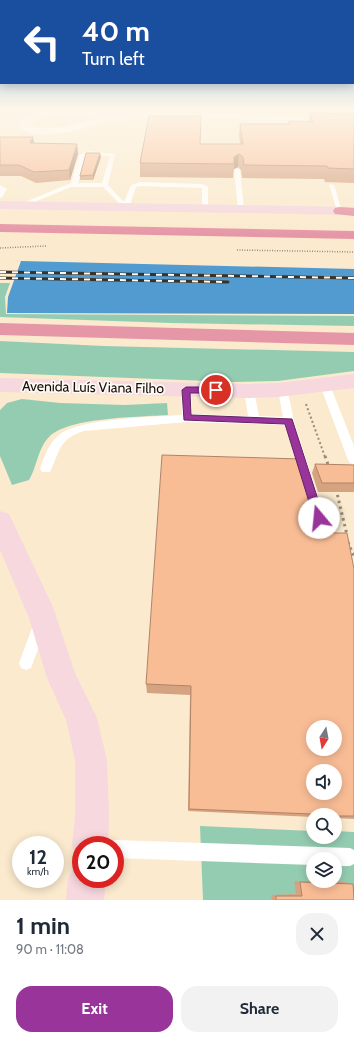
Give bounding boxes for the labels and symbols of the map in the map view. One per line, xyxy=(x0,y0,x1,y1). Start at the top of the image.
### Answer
pin xyxy=(199,373,233,407)
street label: Avenida Luís Viana Filho xyxy=(22,377,164,397)
position arrow xyxy=(298,497,340,539)
north arrow xyxy=(306,720,342,756)
speed limit sign: 20 xyxy=(72,836,124,888)

